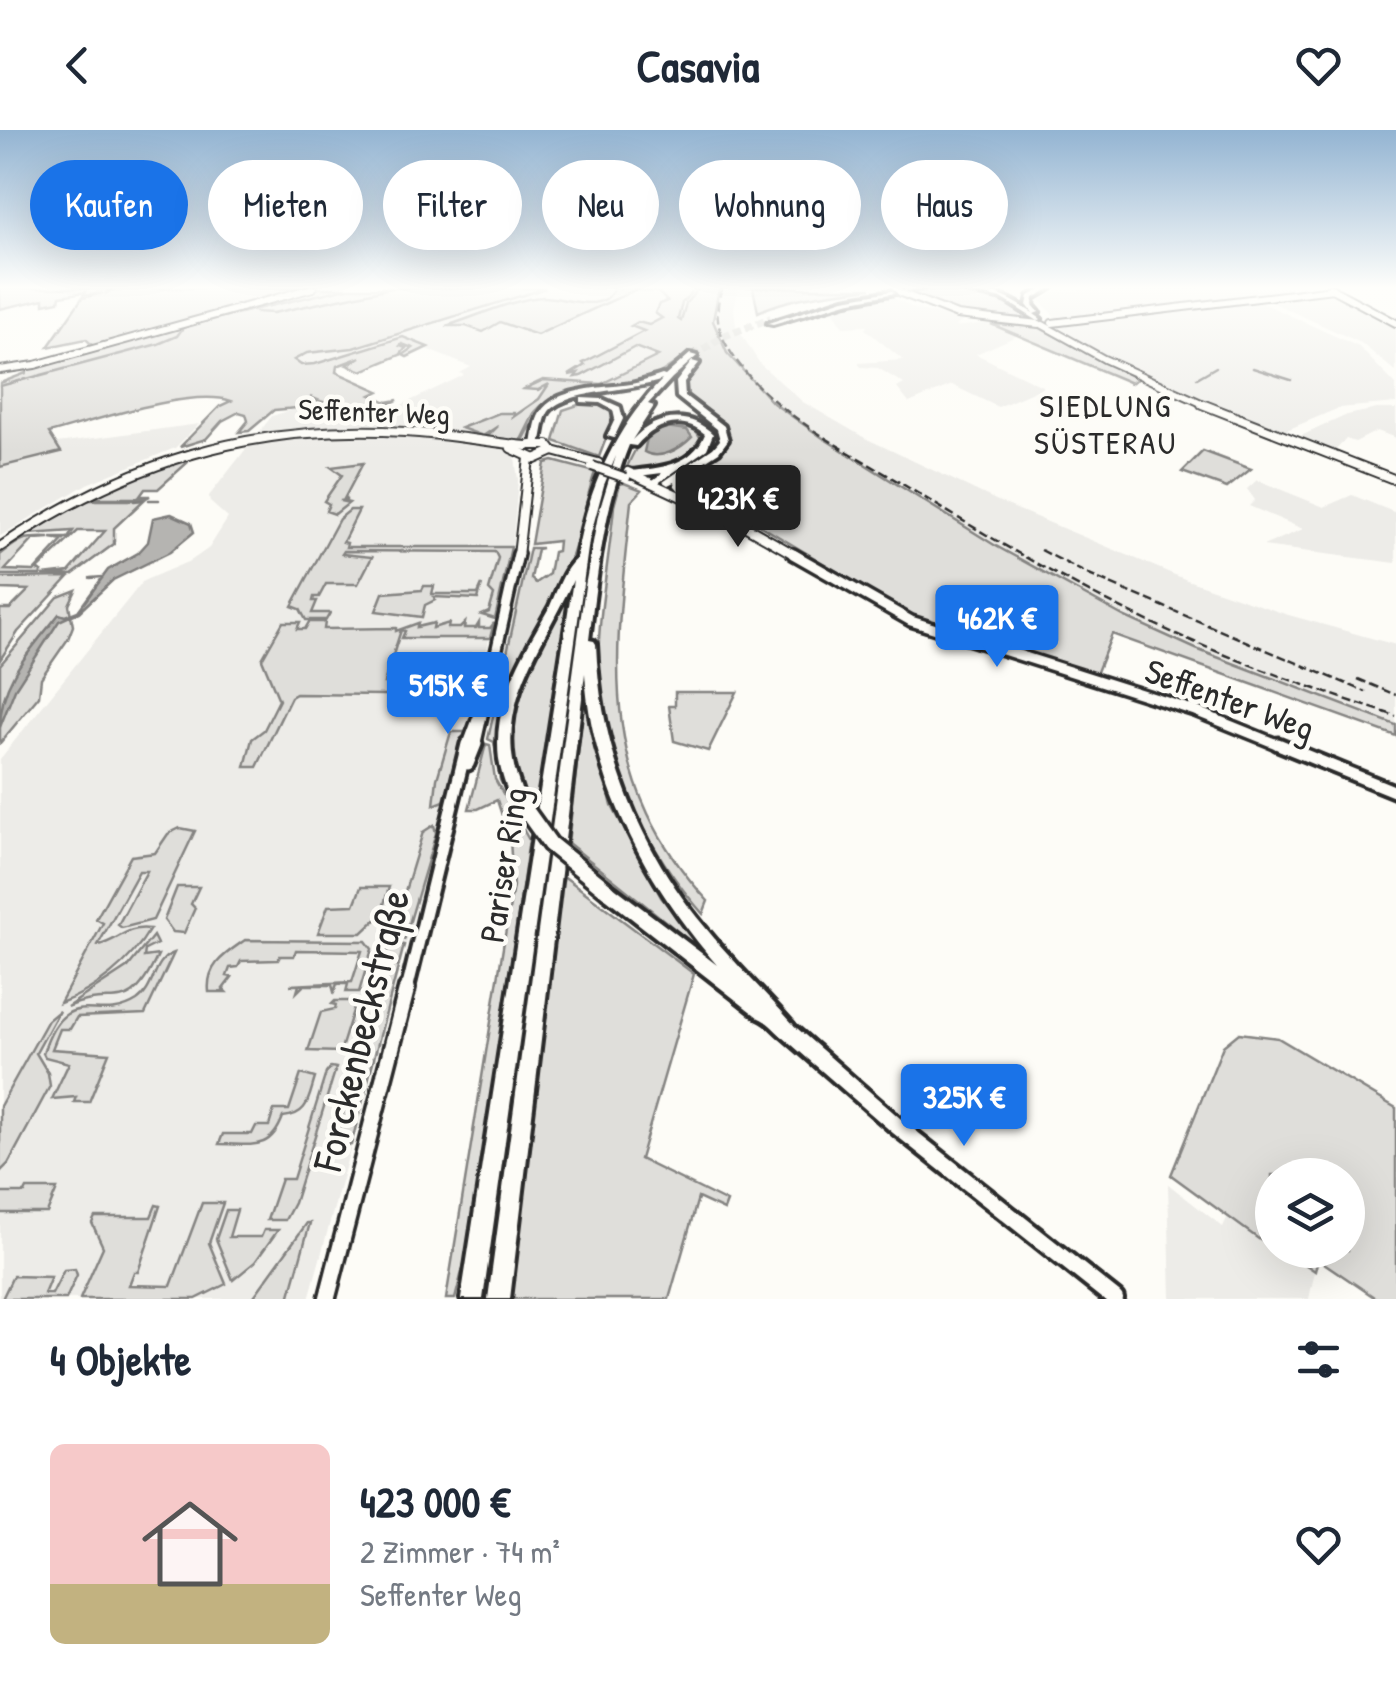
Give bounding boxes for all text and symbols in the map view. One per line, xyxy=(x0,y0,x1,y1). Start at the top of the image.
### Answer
text: Casavia xyxy=(637,35,760,96)
icon: back xyxy=(50,38,105,93)
icon: heart xyxy=(1291,38,1346,93)
chip: Kaufen xyxy=(30,160,188,250)
chip: Mieten xyxy=(208,160,363,250)
chip: Filter xyxy=(383,160,522,250)
chip: Neu xyxy=(542,160,659,250)
chip: Wohnung xyxy=(679,160,861,250)
chip: Haus xyxy=(881,160,1008,250)
district label: SIEDLUNG SÜSTERAU xyxy=(1034,384,1178,464)
street label: Seffenter Weg xyxy=(298,388,450,434)
pin: 423K € xyxy=(657,465,819,550)
text: 423K € xyxy=(698,476,778,519)
pin: 462K € xyxy=(916,585,1078,670)
text: 462K € xyxy=(957,596,1037,639)
street label: Seffenter Weg xyxy=(1139,647,1321,751)
pin: 515K € xyxy=(367,652,529,737)
text: 515K € xyxy=(409,663,487,706)
street label: Pariser Ring xyxy=(468,784,538,946)
street label: Forckenbeckstraße xyxy=(297,883,423,1178)
pin: 325K € xyxy=(883,1064,1045,1149)
text: 325K € xyxy=(923,1075,1005,1118)
map controls xyxy=(1255,1158,1365,1268)
button: layers xyxy=(1255,1158,1365,1268)
text: 4 Objekte xyxy=(50,1331,191,1388)
icon: filters xyxy=(1291,1332,1346,1387)
text: 423 000 € xyxy=(360,1473,510,1530)
icon: home xyxy=(130,1484,250,1604)
icon: heart xyxy=(1291,1517,1346,1572)
text: 2 Zimmer · 74 m² xyxy=(360,1530,560,1573)
text: Seffenter Weg xyxy=(360,1573,522,1616)

